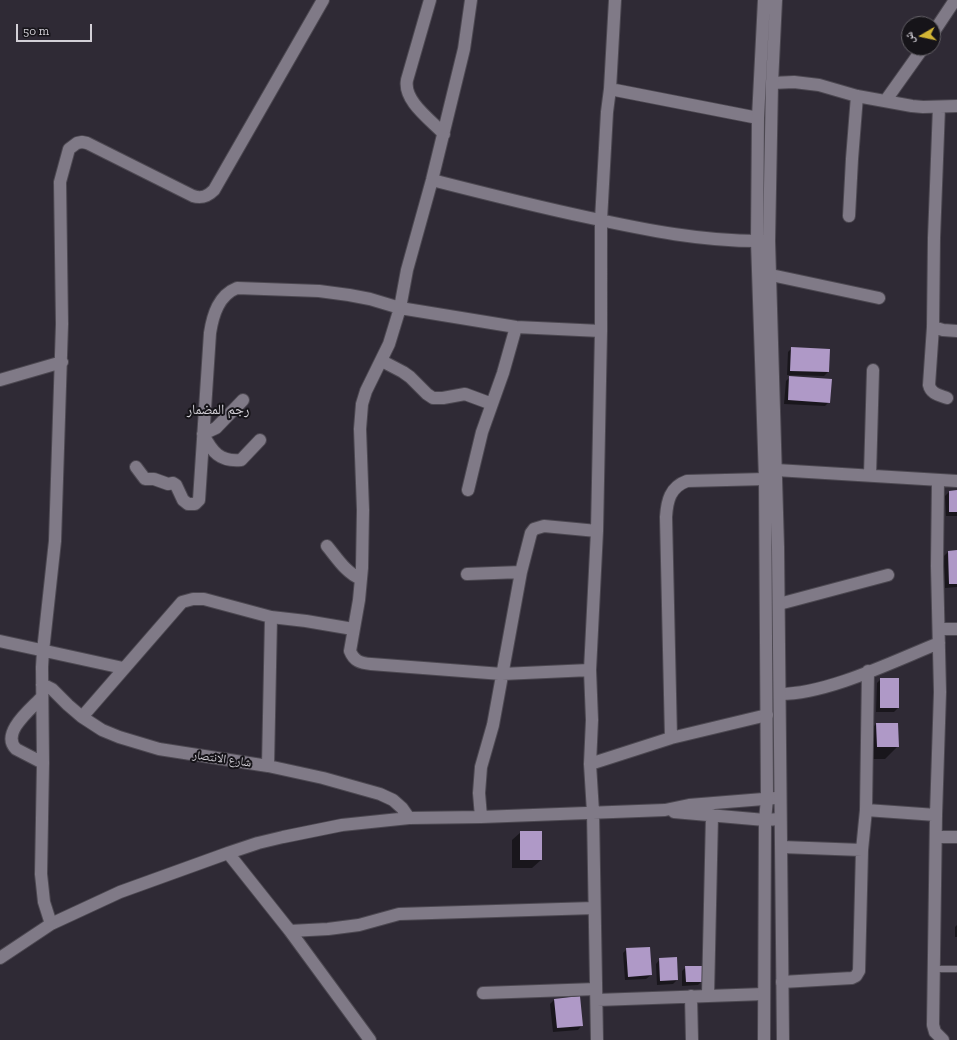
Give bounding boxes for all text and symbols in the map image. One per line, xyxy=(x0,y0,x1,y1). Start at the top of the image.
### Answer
scale bar xyxy=(18,16,94,42)
north arrow xyxy=(901,16,941,56)
text: 50 m xyxy=(23,24,49,38)
text: ش xyxy=(902,31,917,45)
district label: رجم المضمار xyxy=(187,402,249,418)
street label: شارع الانتصار xyxy=(192,748,252,770)

